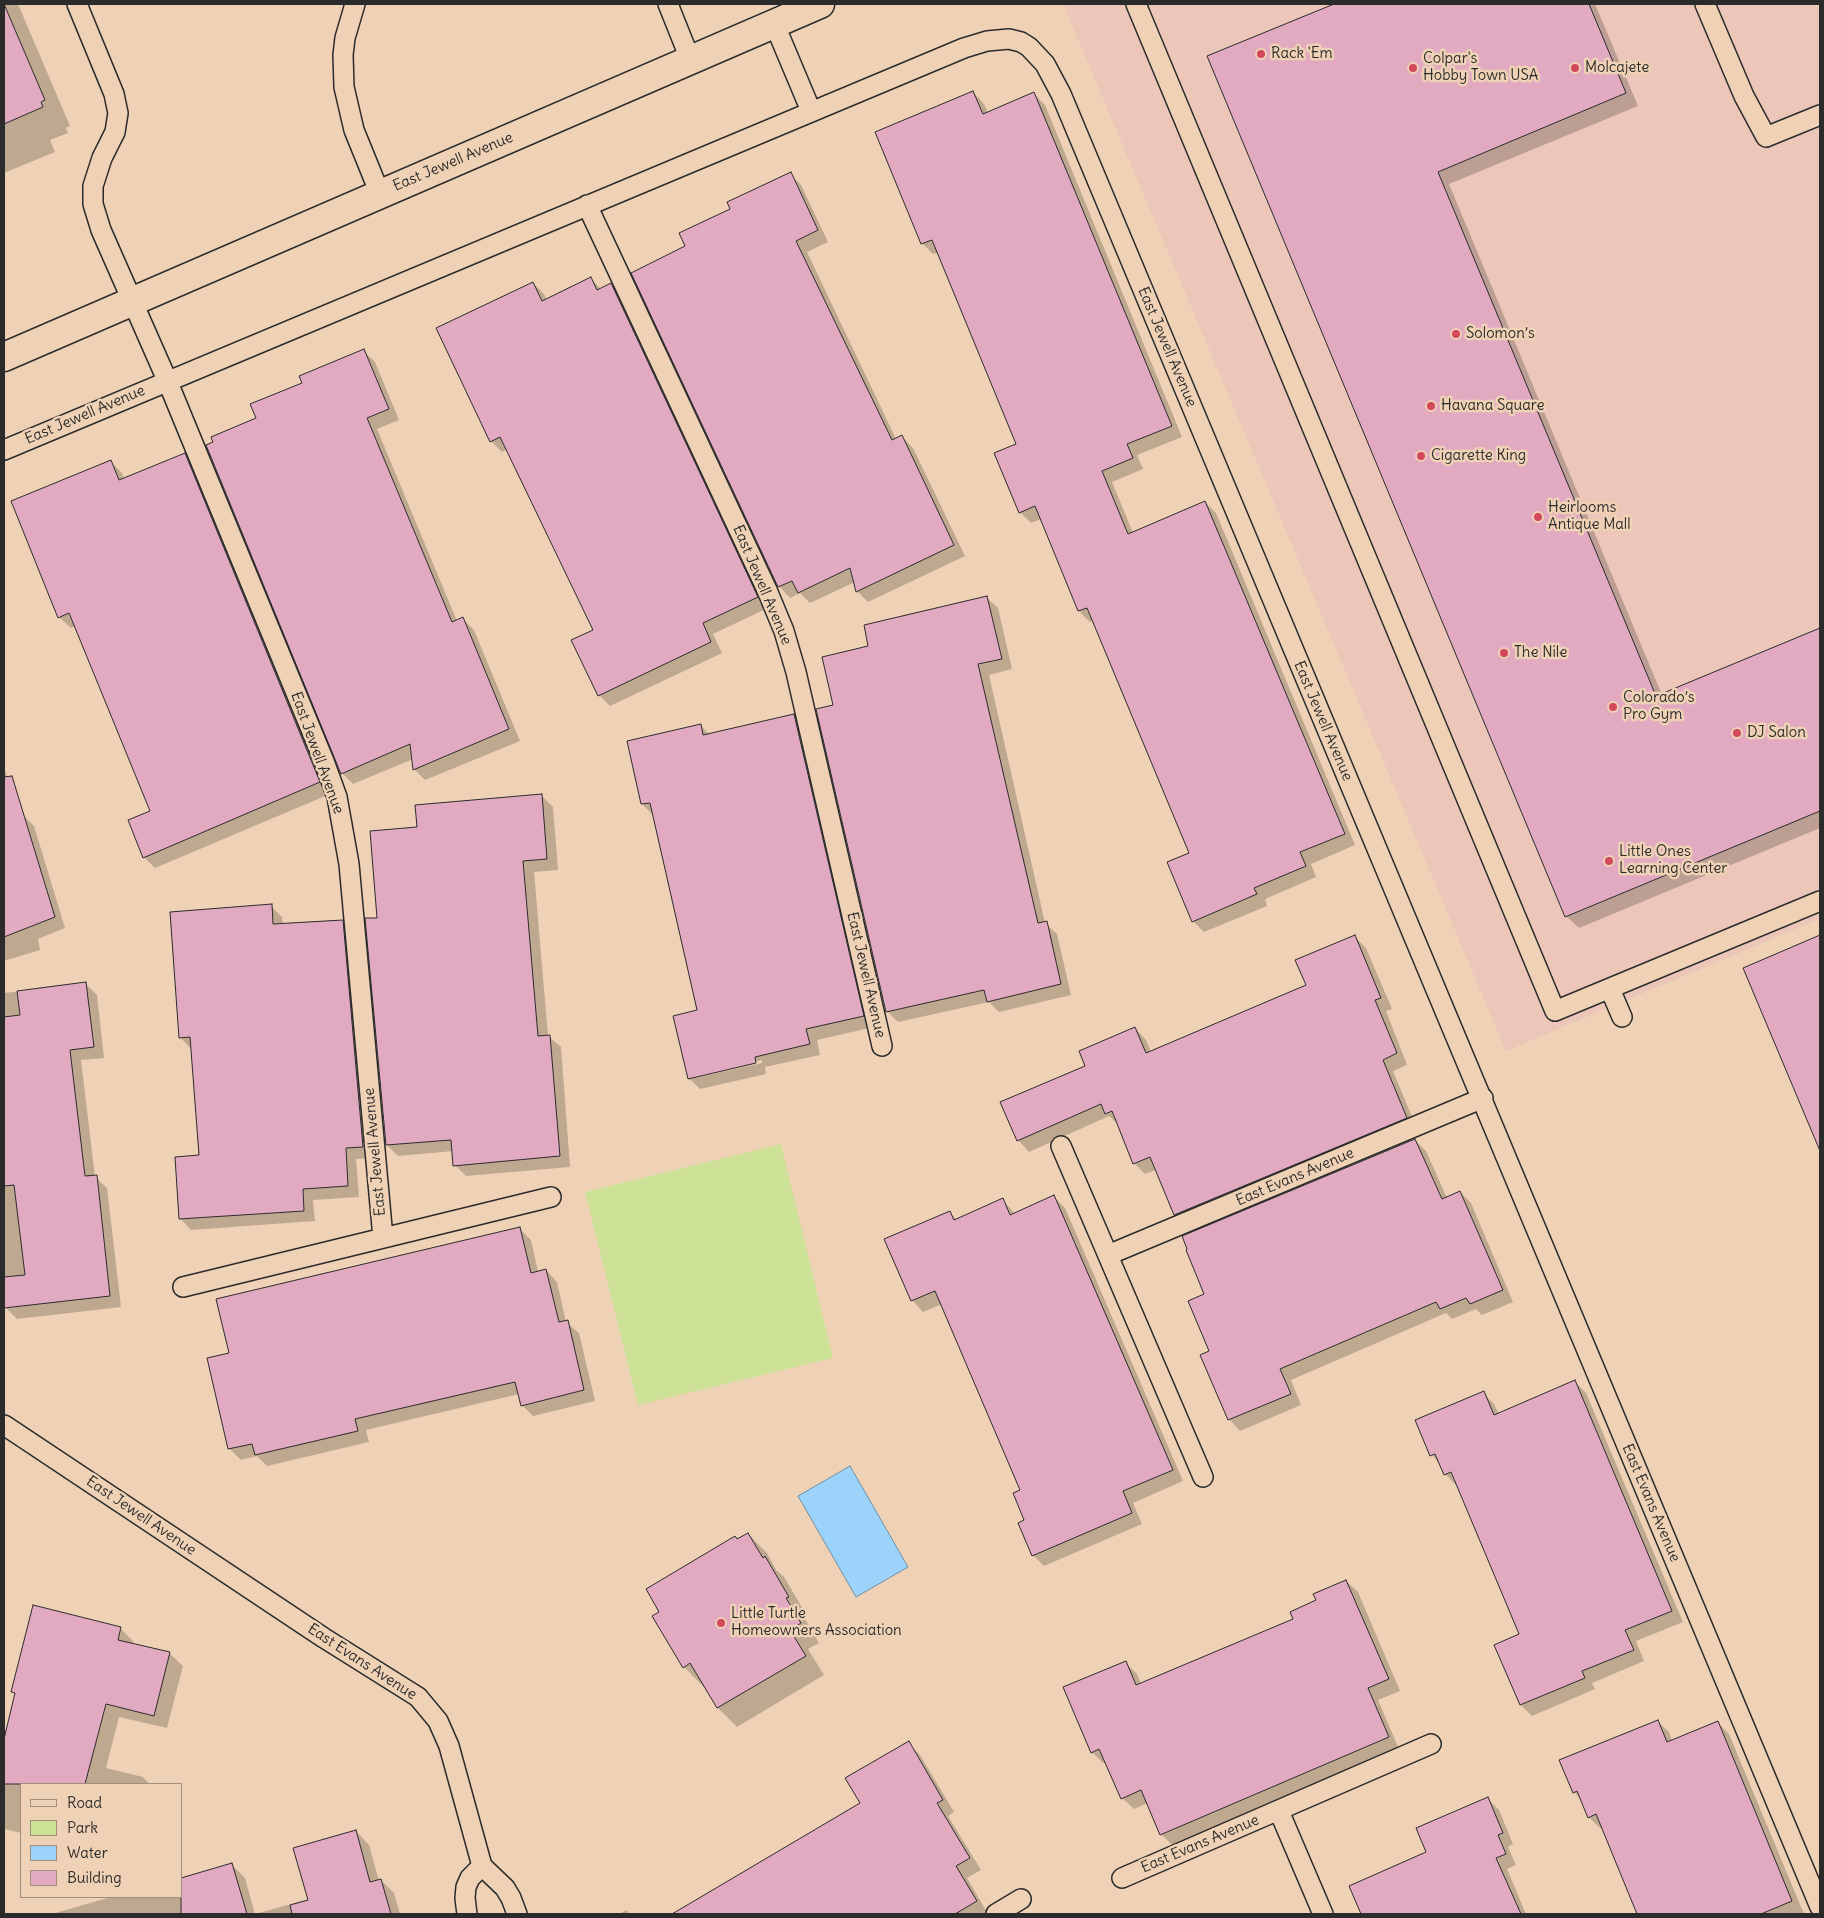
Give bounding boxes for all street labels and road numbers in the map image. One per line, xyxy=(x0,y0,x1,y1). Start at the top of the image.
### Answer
street label: East Jewell Avenue xyxy=(390,129,516,195)
street label: East Jewell Avenue xyxy=(1134,284,1200,410)
street label: East Jewell Avenue xyxy=(22,382,148,448)
street label: East Jewell Avenue xyxy=(729,522,795,648)
street label: East Jewell Avenue xyxy=(1290,658,1356,784)
street label: East Jewell Avenue xyxy=(287,689,347,817)
street label: East Jewell Avenue xyxy=(843,910,889,1040)
street label: East Jewell Avenue xyxy=(360,1087,390,1217)
street label: East Evans Avenue xyxy=(1233,1144,1357,1210)
street label: East Evans Avenue xyxy=(1618,1441,1684,1565)
street label: East Jewell Avenue xyxy=(83,1473,199,1559)
street label: East Evans Avenue xyxy=(304,1620,420,1704)
street label: East Evans Avenue xyxy=(1138,1811,1262,1877)

